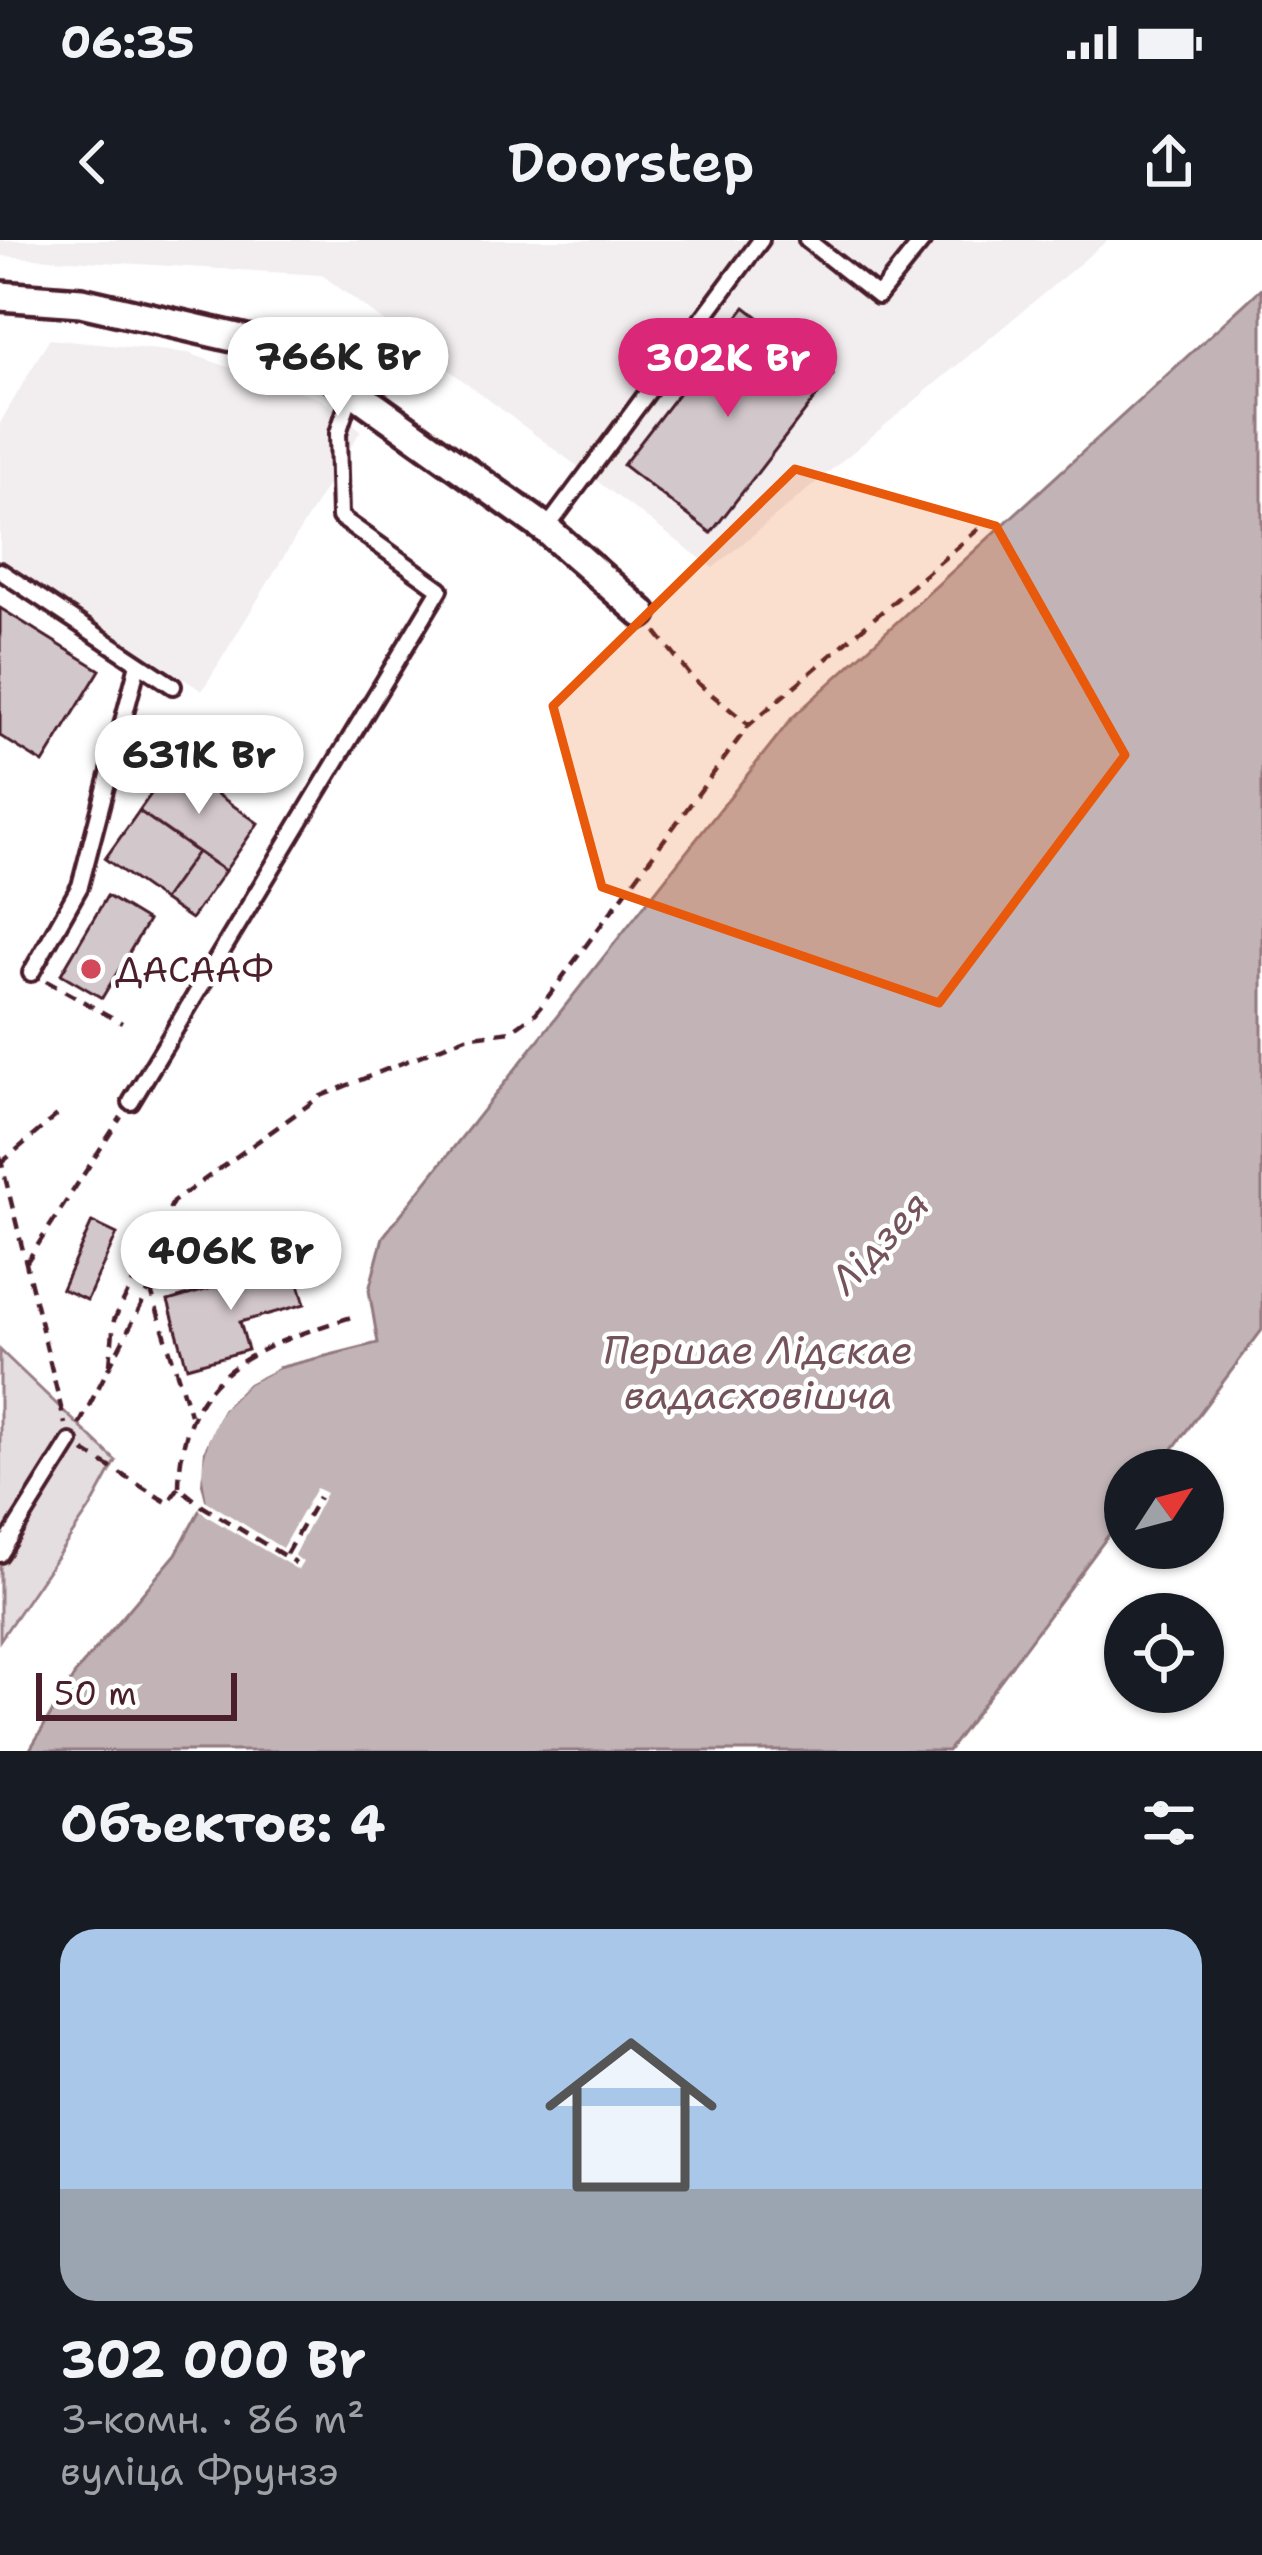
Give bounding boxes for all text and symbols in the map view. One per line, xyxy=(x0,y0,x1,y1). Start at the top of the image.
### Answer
text: 06:35 xyxy=(60,12,195,72)
text: Doorstep xyxy=(508,126,754,198)
icon: back xyxy=(60,129,126,195)
icon: share xyxy=(1136,129,1202,195)
pin: 766K Br xyxy=(227,317,449,419)
pin: 302K Br xyxy=(617,318,839,420)
text: 766K Br xyxy=(255,330,421,382)
text: 302K Br xyxy=(645,331,811,383)
pin: 631K Br xyxy=(88,715,310,817)
text: 631K Br xyxy=(122,728,276,780)
place label: ДАСААФ xyxy=(115,945,273,994)
marker: ДАСААФ xyxy=(78,956,104,982)
water label: Лідзея xyxy=(817,1179,940,1306)
pin: 406K Br xyxy=(120,1211,342,1313)
text: 406K Br xyxy=(148,1224,314,1276)
water label: Першае Лідскае вадасховішча xyxy=(603,1324,913,1421)
north arrow xyxy=(1104,1449,1224,1569)
map controls xyxy=(1104,1449,1224,1713)
button: locate xyxy=(1104,1593,1224,1713)
scale bar xyxy=(36,1667,237,1720)
text: 50 m xyxy=(54,1671,137,1716)
text: Объектов: 4 xyxy=(60,1789,386,1857)
icon: filters xyxy=(1136,1790,1202,1856)
icon: home xyxy=(523,2007,739,2223)
text: 302 000 Br xyxy=(60,2325,366,2393)
text: 3-комн. · 86 m² xyxy=(60,2393,365,2445)
text: вуліца Фрунзэ xyxy=(60,2445,338,2497)

